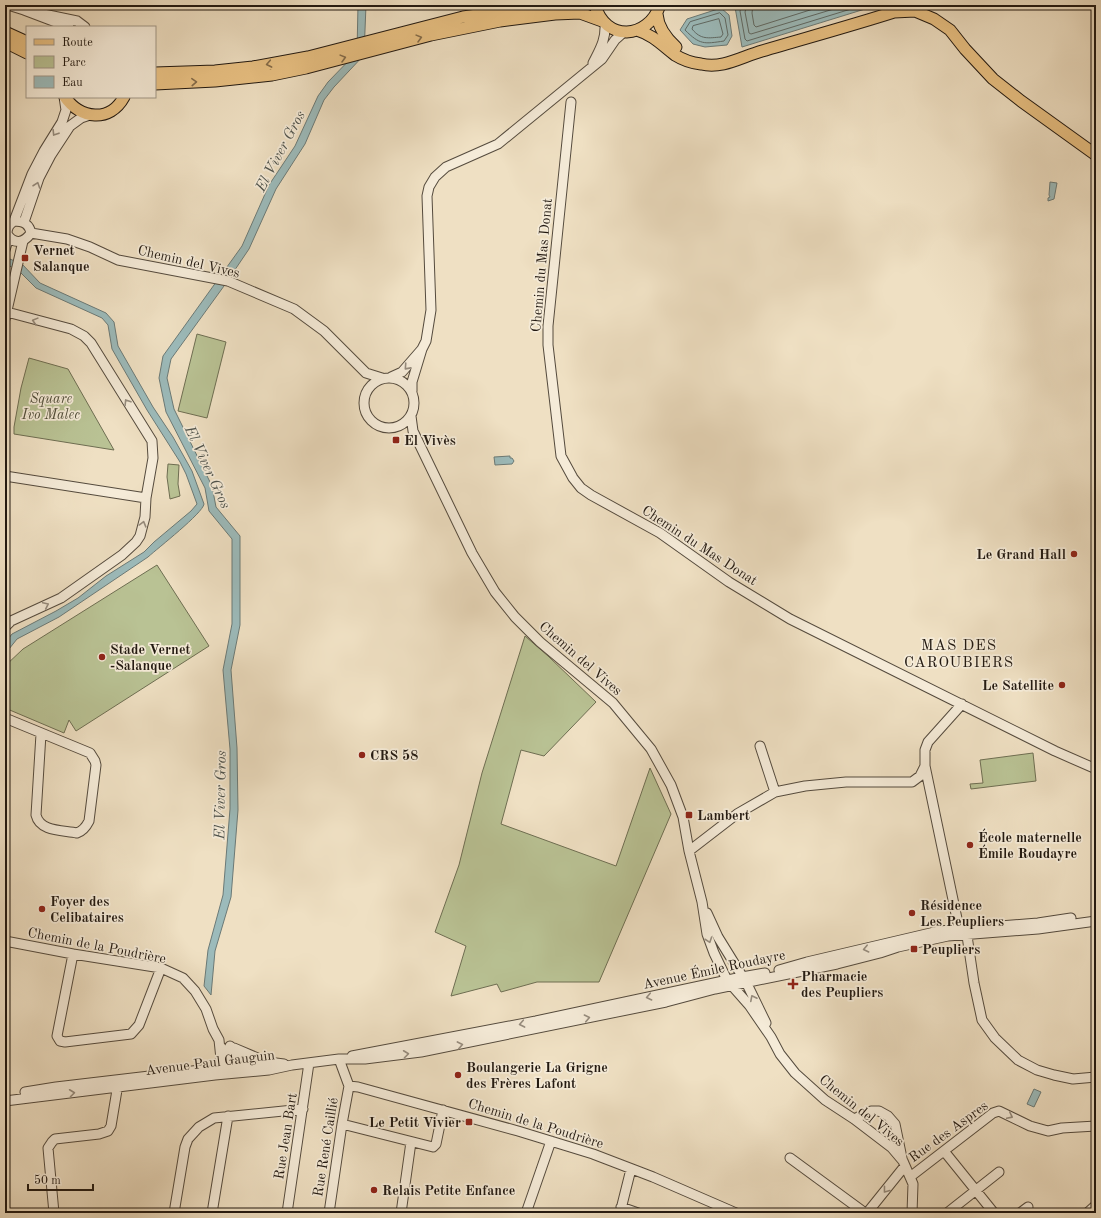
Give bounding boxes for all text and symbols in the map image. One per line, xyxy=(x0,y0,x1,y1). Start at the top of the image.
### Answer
legend xyxy=(26,26,156,98)
one-way arrow xyxy=(415,34,422,43)
text: Route xyxy=(62,37,93,49)
one-way arrow xyxy=(340,54,347,63)
text: Parc xyxy=(62,57,86,69)
one-way arrow xyxy=(266,60,272,68)
text: Eau xyxy=(62,77,83,89)
one-way arrow xyxy=(191,78,197,87)
water label: El Viver Gros xyxy=(253,109,309,196)
one-way arrow xyxy=(53,129,60,136)
one-way arrow xyxy=(32,182,40,189)
street label: Chemin du Mas Donat xyxy=(529,197,555,333)
street label: Chemin del Vives xyxy=(136,243,241,281)
place label: Vernet Salanque xyxy=(33,244,90,274)
marker: Vernet Salanque xyxy=(20,253,30,263)
one-way arrow xyxy=(32,317,39,326)
one-way arrow xyxy=(404,362,411,370)
park label: Square Ivo Malec xyxy=(21,392,80,422)
one-way arrow xyxy=(124,399,132,406)
water label: El Viver Gros xyxy=(181,423,232,511)
place label: El Vivès xyxy=(404,434,456,448)
marker: El Vivès xyxy=(391,435,401,445)
street label: Chemin du Mas Donat xyxy=(639,503,760,588)
one-way arrow xyxy=(139,521,147,527)
place label: Le Grand Hall xyxy=(976,548,1066,562)
marker: Le Grand Hall xyxy=(1069,549,1079,559)
one-way arrow xyxy=(42,602,49,610)
street label: Chemin del Vives xyxy=(536,619,624,698)
district label: MAS DES CAROUBIERS xyxy=(904,639,1014,671)
place label: Stade Vernet -Salanque xyxy=(110,643,191,673)
marker: Stade Vernet -Salanque xyxy=(97,652,107,662)
place label: Le Satellite xyxy=(982,679,1054,693)
marker: Le Satellite xyxy=(1057,680,1067,690)
place label: CRS 58 xyxy=(370,749,418,763)
water label: El Viver Gros xyxy=(213,750,230,841)
marker: CRS 58 xyxy=(357,750,367,760)
place label: Lambert xyxy=(697,809,750,823)
marker: Lambert xyxy=(684,810,694,820)
place label: École maternelle Émile Roudayre xyxy=(978,828,1082,861)
marker: École maternelle Émile Roudayre xyxy=(965,840,975,850)
place label: Foyer des Celibataires xyxy=(50,895,124,925)
place label: Résidence Les Peupliers xyxy=(920,899,1004,929)
marker: Foyer des Celibataires xyxy=(37,904,47,914)
marker: Résidence Les Peupliers xyxy=(907,908,917,918)
street label: Chemin de la Poudrière xyxy=(26,926,167,966)
one-way arrow xyxy=(705,936,713,943)
place label: Peupliers xyxy=(922,943,980,957)
one-way arrow xyxy=(863,944,869,952)
marker: Peupliers xyxy=(909,944,919,954)
street label: Avenue Émile Roudayre xyxy=(641,945,787,992)
place label: Pharmacie des Peupliers xyxy=(801,970,883,1000)
marker: Pharmacie des Peupliers xyxy=(788,979,798,989)
one-way arrow xyxy=(646,993,652,1001)
one-way arrow xyxy=(751,994,758,1002)
one-way arrow xyxy=(584,1015,590,1023)
one-way arrow xyxy=(518,1019,525,1028)
one-way arrow xyxy=(457,1041,463,1049)
street label: Avenue Paul Gauguin xyxy=(145,1048,276,1078)
one-way arrow xyxy=(403,1050,409,1059)
place label: Boulangerie La Grigne des Frères Lafont xyxy=(466,1061,608,1091)
marker: Boulangerie La Grigne des Frères Lafont xyxy=(453,1070,463,1080)
street label: Chemin del Vives xyxy=(816,1072,906,1149)
one-way arrow xyxy=(68,1089,75,1098)
street label: Rue Jean Bart xyxy=(272,1092,300,1180)
street label: Rue René Caillié xyxy=(311,1097,341,1198)
street label: Chemin de la Poudrière xyxy=(466,1097,605,1151)
street label: Rue des Aspres xyxy=(906,1099,991,1165)
one-way arrow xyxy=(1005,1111,1013,1119)
place label: Le Petit Vivier xyxy=(369,1116,461,1130)
marker: Le Petit Vivier xyxy=(464,1117,474,1127)
scale bar xyxy=(28,1166,93,1192)
text: 50 m xyxy=(34,1174,61,1187)
place label: Relais Petite Enfance xyxy=(382,1184,515,1198)
marker: Relais Petite Enfance xyxy=(369,1185,379,1195)
one-way arrow xyxy=(883,1185,890,1192)

